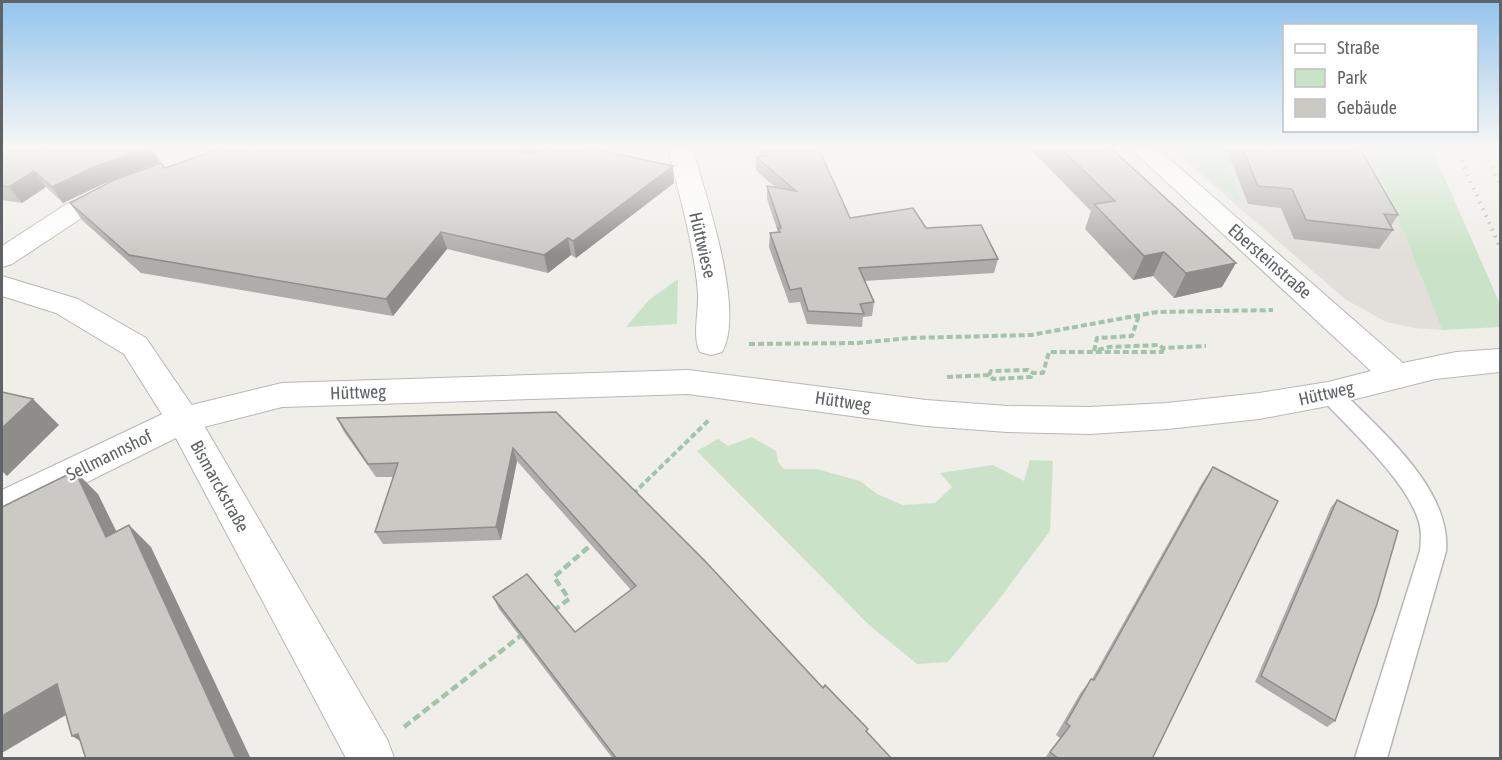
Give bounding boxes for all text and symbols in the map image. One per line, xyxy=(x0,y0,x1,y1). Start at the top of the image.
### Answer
legend xyxy=(1283,24,1478,132)
text: Straße xyxy=(1337,37,1380,58)
text: Park xyxy=(1337,67,1367,88)
text: Gebäude xyxy=(1337,97,1397,118)
street label: Hüttwiese xyxy=(685,210,721,280)
street label: Ebersteinstraße xyxy=(1224,219,1316,303)
street label: Hüttweg xyxy=(1296,376,1356,410)
street label: Hüttweg xyxy=(330,381,387,403)
street label: Hüttweg xyxy=(814,387,872,415)
street label: Sellmannshof xyxy=(63,425,155,485)
street label: Bismarckstraße xyxy=(186,436,254,536)

